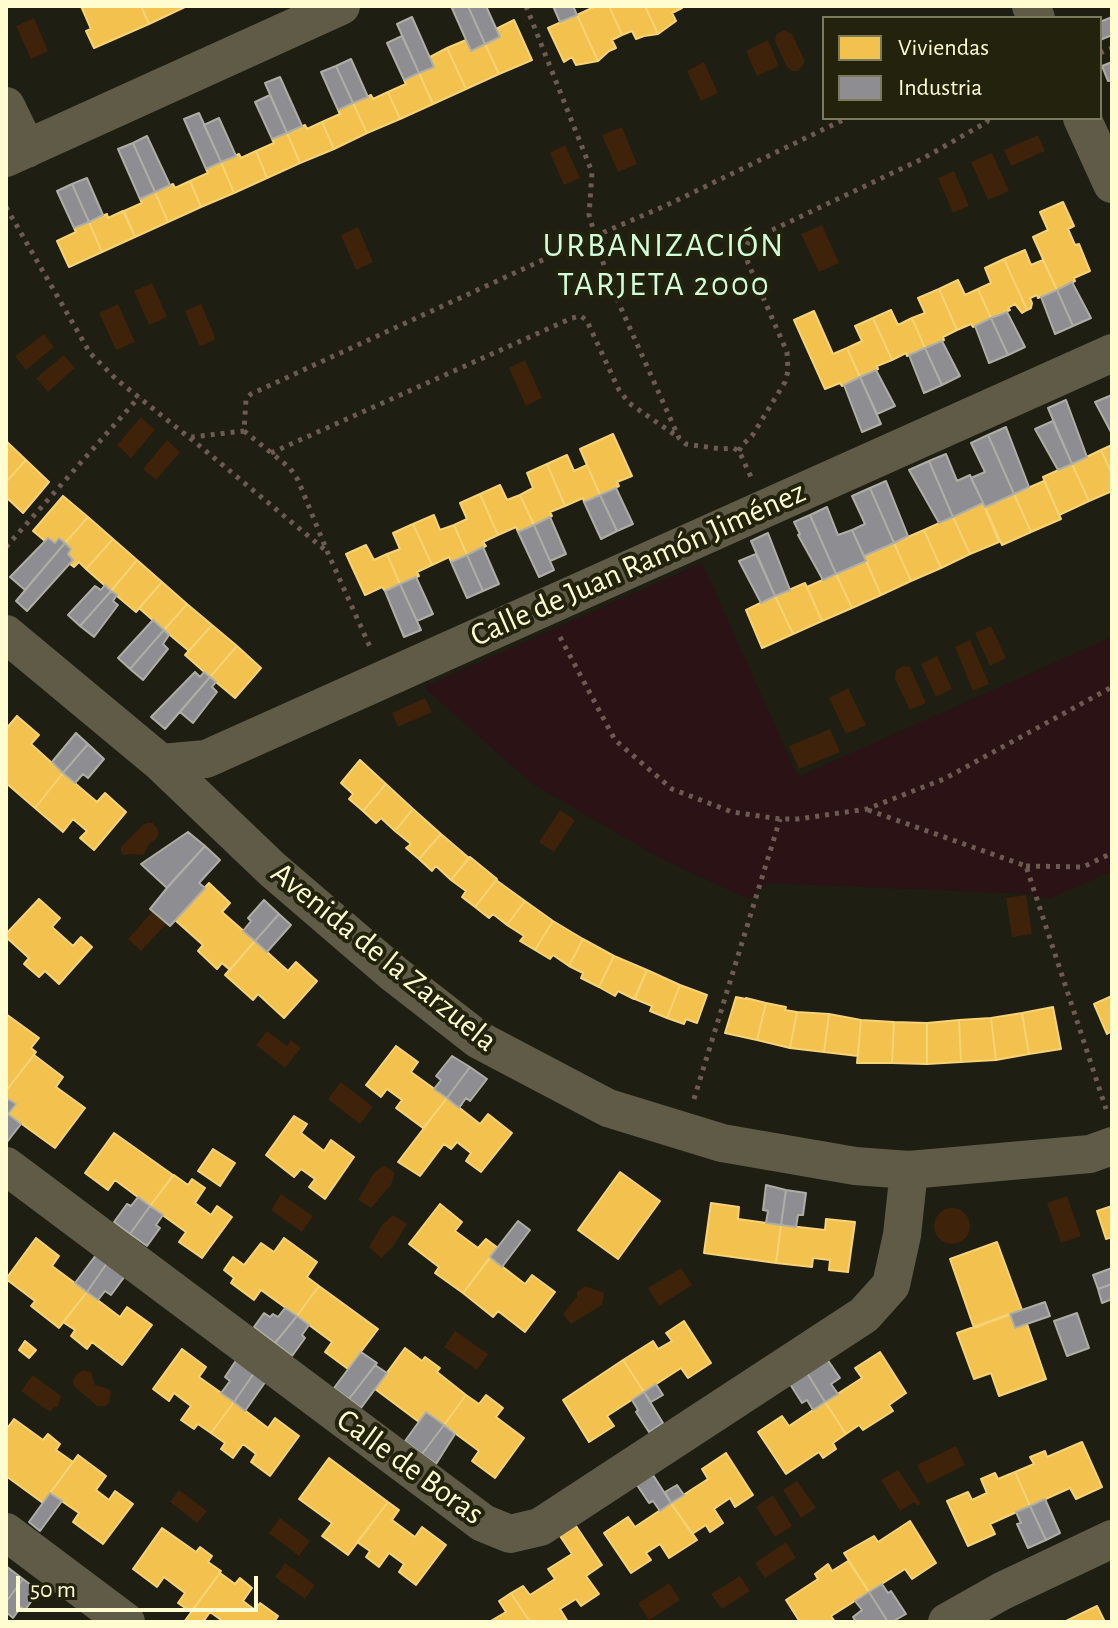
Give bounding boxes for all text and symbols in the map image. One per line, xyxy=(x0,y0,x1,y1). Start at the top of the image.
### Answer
legend xyxy=(822,16,1102,120)
text: Viviendas xyxy=(898,36,989,60)
text: Industria xyxy=(898,76,982,100)
district label: URBANIZACIÓN TARJETA 2000 xyxy=(543,226,785,306)
street label: Calle de Juan Ramón Jiménez xyxy=(464,473,812,655)
street label: Avenida de la Zarzuela xyxy=(263,854,505,1060)
street label: Calle de Boras xyxy=(329,1401,491,1533)
scale bar xyxy=(20,1560,262,1610)
text: 50 m xyxy=(30,1578,76,1602)

